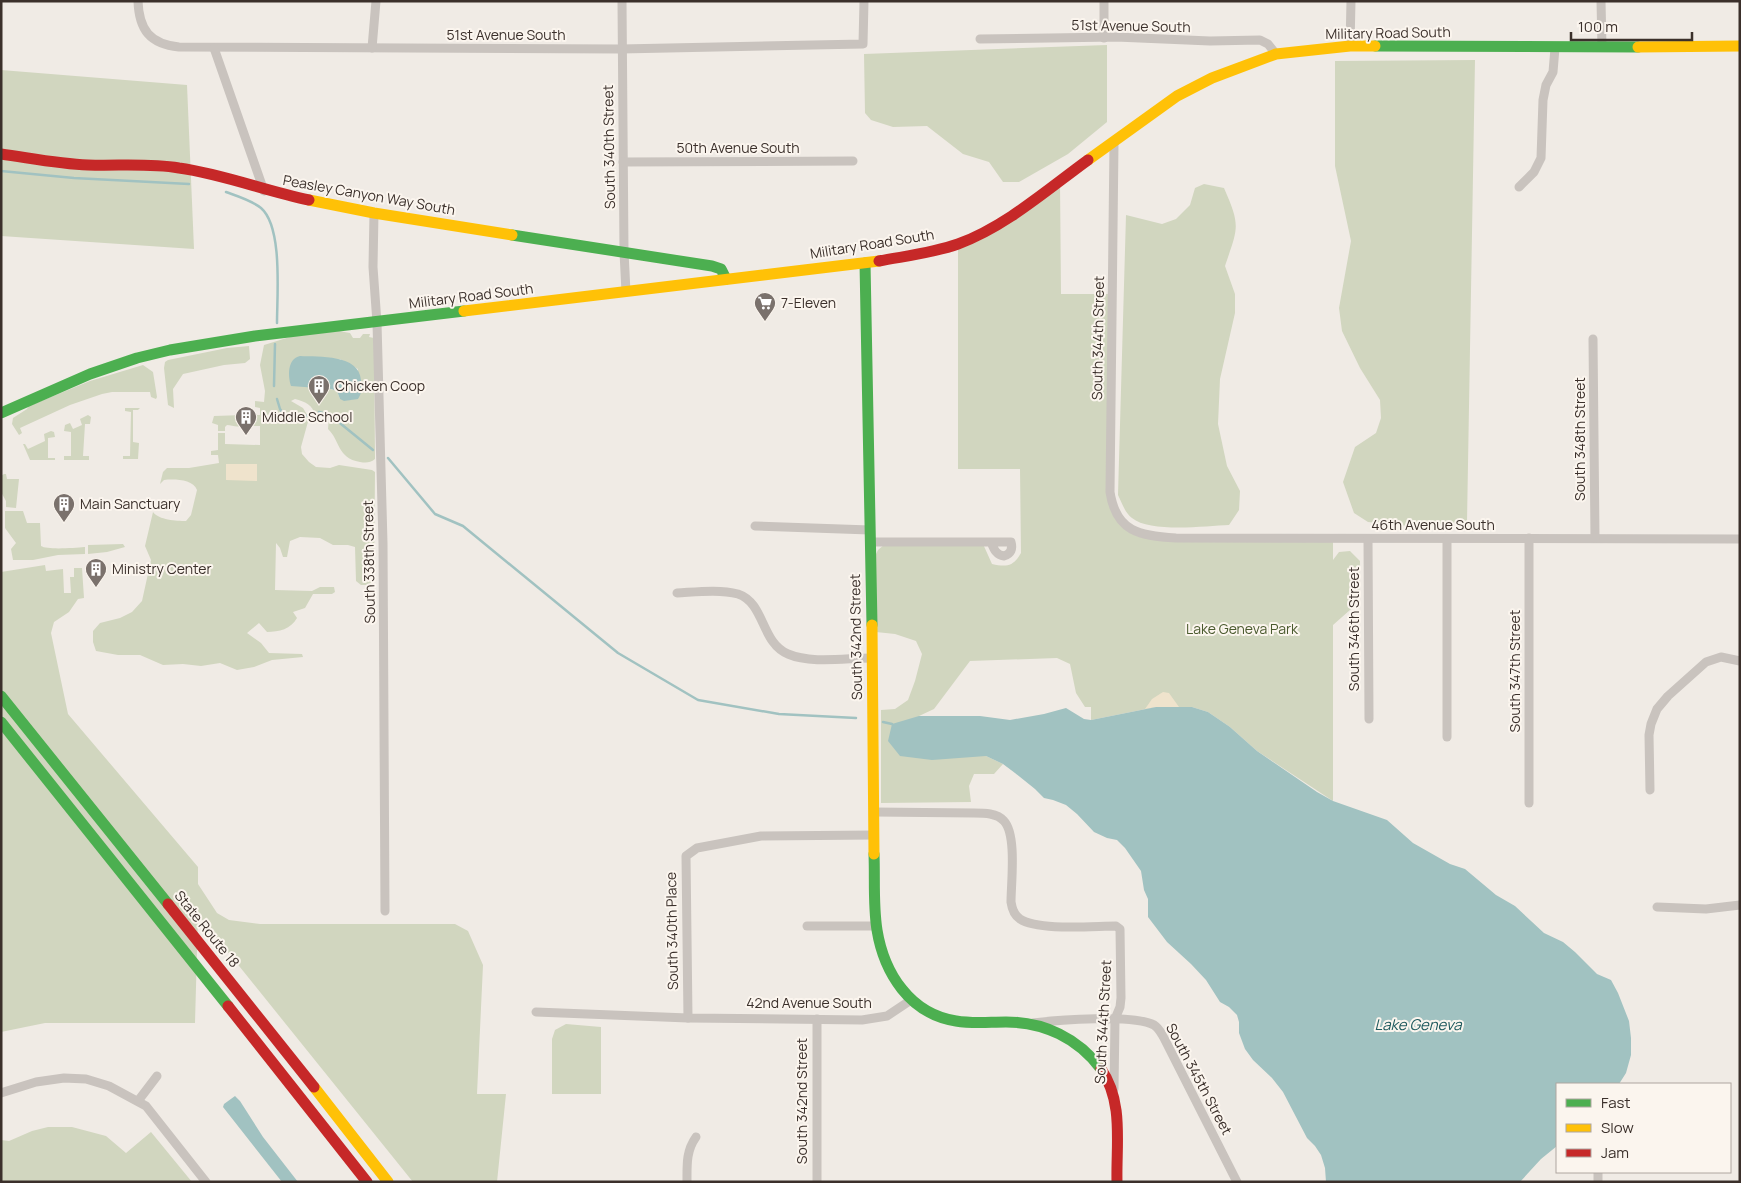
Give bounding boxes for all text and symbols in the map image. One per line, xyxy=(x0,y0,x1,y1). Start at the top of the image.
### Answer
scale bar xyxy=(1571,10,1692,42)
street label: 51st Avenue South xyxy=(1071,15,1191,36)
text: 100 m xyxy=(1578,16,1618,37)
street label: Military Road South xyxy=(1325,22,1451,43)
street label: 51st Avenue South xyxy=(446,25,566,44)
street label: South 340th Street xyxy=(598,84,619,209)
street label: 50th Avenue South xyxy=(676,138,800,157)
street label: Peasley Canyon Way South xyxy=(281,170,457,219)
street label: Military Road South xyxy=(809,224,935,263)
street label: South 344th Street xyxy=(1087,275,1108,400)
street label: Military Road South xyxy=(408,278,534,313)
supermarket icon: 7-Eleven xyxy=(753,291,777,322)
place label: 7-Eleven xyxy=(781,293,836,312)
building icon: Chicken Coop xyxy=(307,374,331,405)
place label: Chicken Coop xyxy=(335,376,425,395)
street label: South 348th Street xyxy=(1570,377,1589,501)
building icon: Middle School xyxy=(234,405,258,436)
place label: Middle School xyxy=(262,407,352,426)
building icon: Main Sanctuary xyxy=(52,492,76,523)
place label: Main Sanctuary xyxy=(80,494,181,513)
street label: South 338th Street xyxy=(358,500,379,624)
street label: 46th Avenue South xyxy=(1371,515,1495,534)
building icon: Ministry Center xyxy=(84,557,108,588)
place label: Ministry Center xyxy=(112,559,212,578)
street label: South 346th Street xyxy=(1344,566,1363,691)
street label: South 342nd Street xyxy=(845,573,866,700)
street label: South 347th Street xyxy=(1505,609,1524,732)
park label: Lake Geneva Park xyxy=(1186,619,1299,638)
street label: South 340th Place xyxy=(661,872,682,990)
street label: State Route 18 xyxy=(171,886,244,971)
street label: South 344th Street xyxy=(1090,959,1115,1084)
street label: 42nd Avenue South xyxy=(746,993,872,1012)
water label: Lake Geneva xyxy=(1375,1014,1462,1035)
street label: South 345th Street xyxy=(1162,1020,1237,1138)
street label: South 342nd Street xyxy=(792,1037,811,1164)
legend xyxy=(1556,1083,1731,1173)
text: Fast xyxy=(1601,1092,1630,1113)
text: Slow xyxy=(1601,1117,1634,1138)
text: Jam xyxy=(1601,1142,1629,1163)

